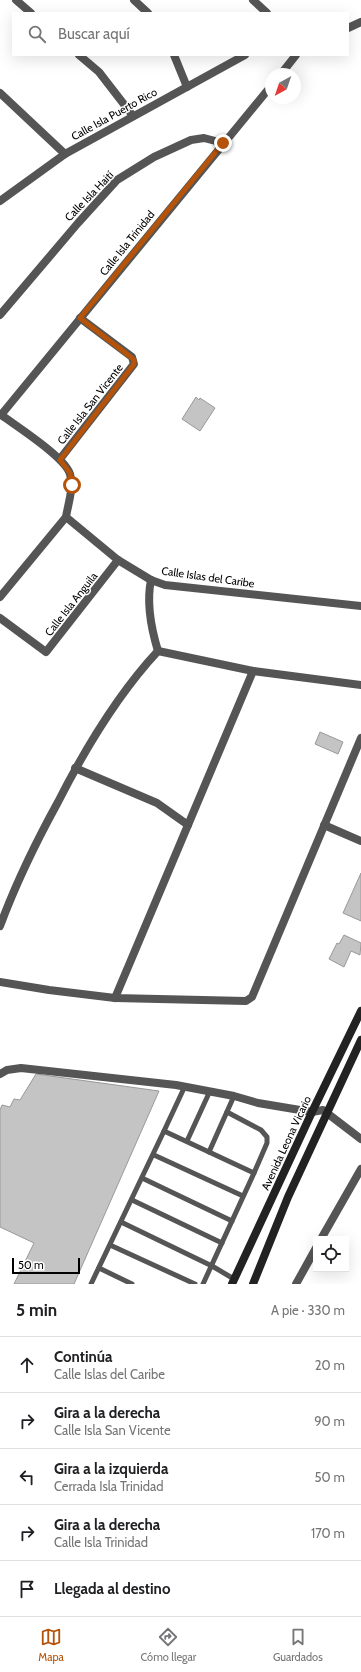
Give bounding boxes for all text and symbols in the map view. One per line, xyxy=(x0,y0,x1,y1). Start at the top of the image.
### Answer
search box xyxy=(12,12,349,56)
icon: search xyxy=(26,23,48,45)
text: Buscar aquí xyxy=(58,25,130,43)
north arrow xyxy=(265,68,301,104)
street label: Calle Isla Puerto Rico xyxy=(69,85,159,143)
route end xyxy=(214,134,232,152)
street label: Calle Isla Haití xyxy=(62,168,117,224)
street label: Calle Isla Trinidad xyxy=(97,208,157,278)
street label: Calle Isla San Vicente xyxy=(54,361,126,447)
route start xyxy=(63,476,81,494)
street label: Calle Islas del Caribe xyxy=(161,564,256,591)
street label: Calle Isla Anguila xyxy=(42,569,101,639)
street label: Avenida Leona Vicario xyxy=(258,1094,314,1192)
map controls xyxy=(313,1236,349,1272)
button: locate xyxy=(313,1236,349,1272)
scale bar xyxy=(12,1256,80,1275)
text: 50 m xyxy=(18,1258,44,1272)
text: 5 min xyxy=(16,1300,57,1320)
text: A pie · 330 m xyxy=(271,1302,345,1318)
text: Continúa xyxy=(54,1348,112,1366)
icon: ahead xyxy=(16,1354,38,1376)
text: 20 m xyxy=(315,1357,345,1373)
text: Calle Islas del Caribe xyxy=(54,1366,165,1382)
text: Gira a la derecha xyxy=(54,1404,160,1422)
icon: right xyxy=(16,1410,38,1432)
text: 90 m xyxy=(314,1413,345,1429)
text: Calle Isla San Vicente xyxy=(54,1422,171,1438)
text: Gira a la izquierda xyxy=(54,1460,168,1478)
icon: left xyxy=(16,1466,38,1488)
text: 50 m xyxy=(315,1469,345,1485)
text: Cerrada Isla Trinidad xyxy=(54,1478,163,1494)
text: Gira a la derecha xyxy=(54,1516,160,1534)
icon: right xyxy=(16,1522,38,1544)
text: 170 m xyxy=(311,1525,345,1541)
text: Calle Isla Trinidad xyxy=(54,1534,148,1550)
icon: arrive xyxy=(16,1578,38,1600)
text: Llegada al destino xyxy=(54,1580,170,1598)
tab: Mapa xyxy=(38,1626,64,1664)
tab: Cómo llegar xyxy=(140,1626,196,1664)
tab: Guardados xyxy=(273,1626,323,1664)

